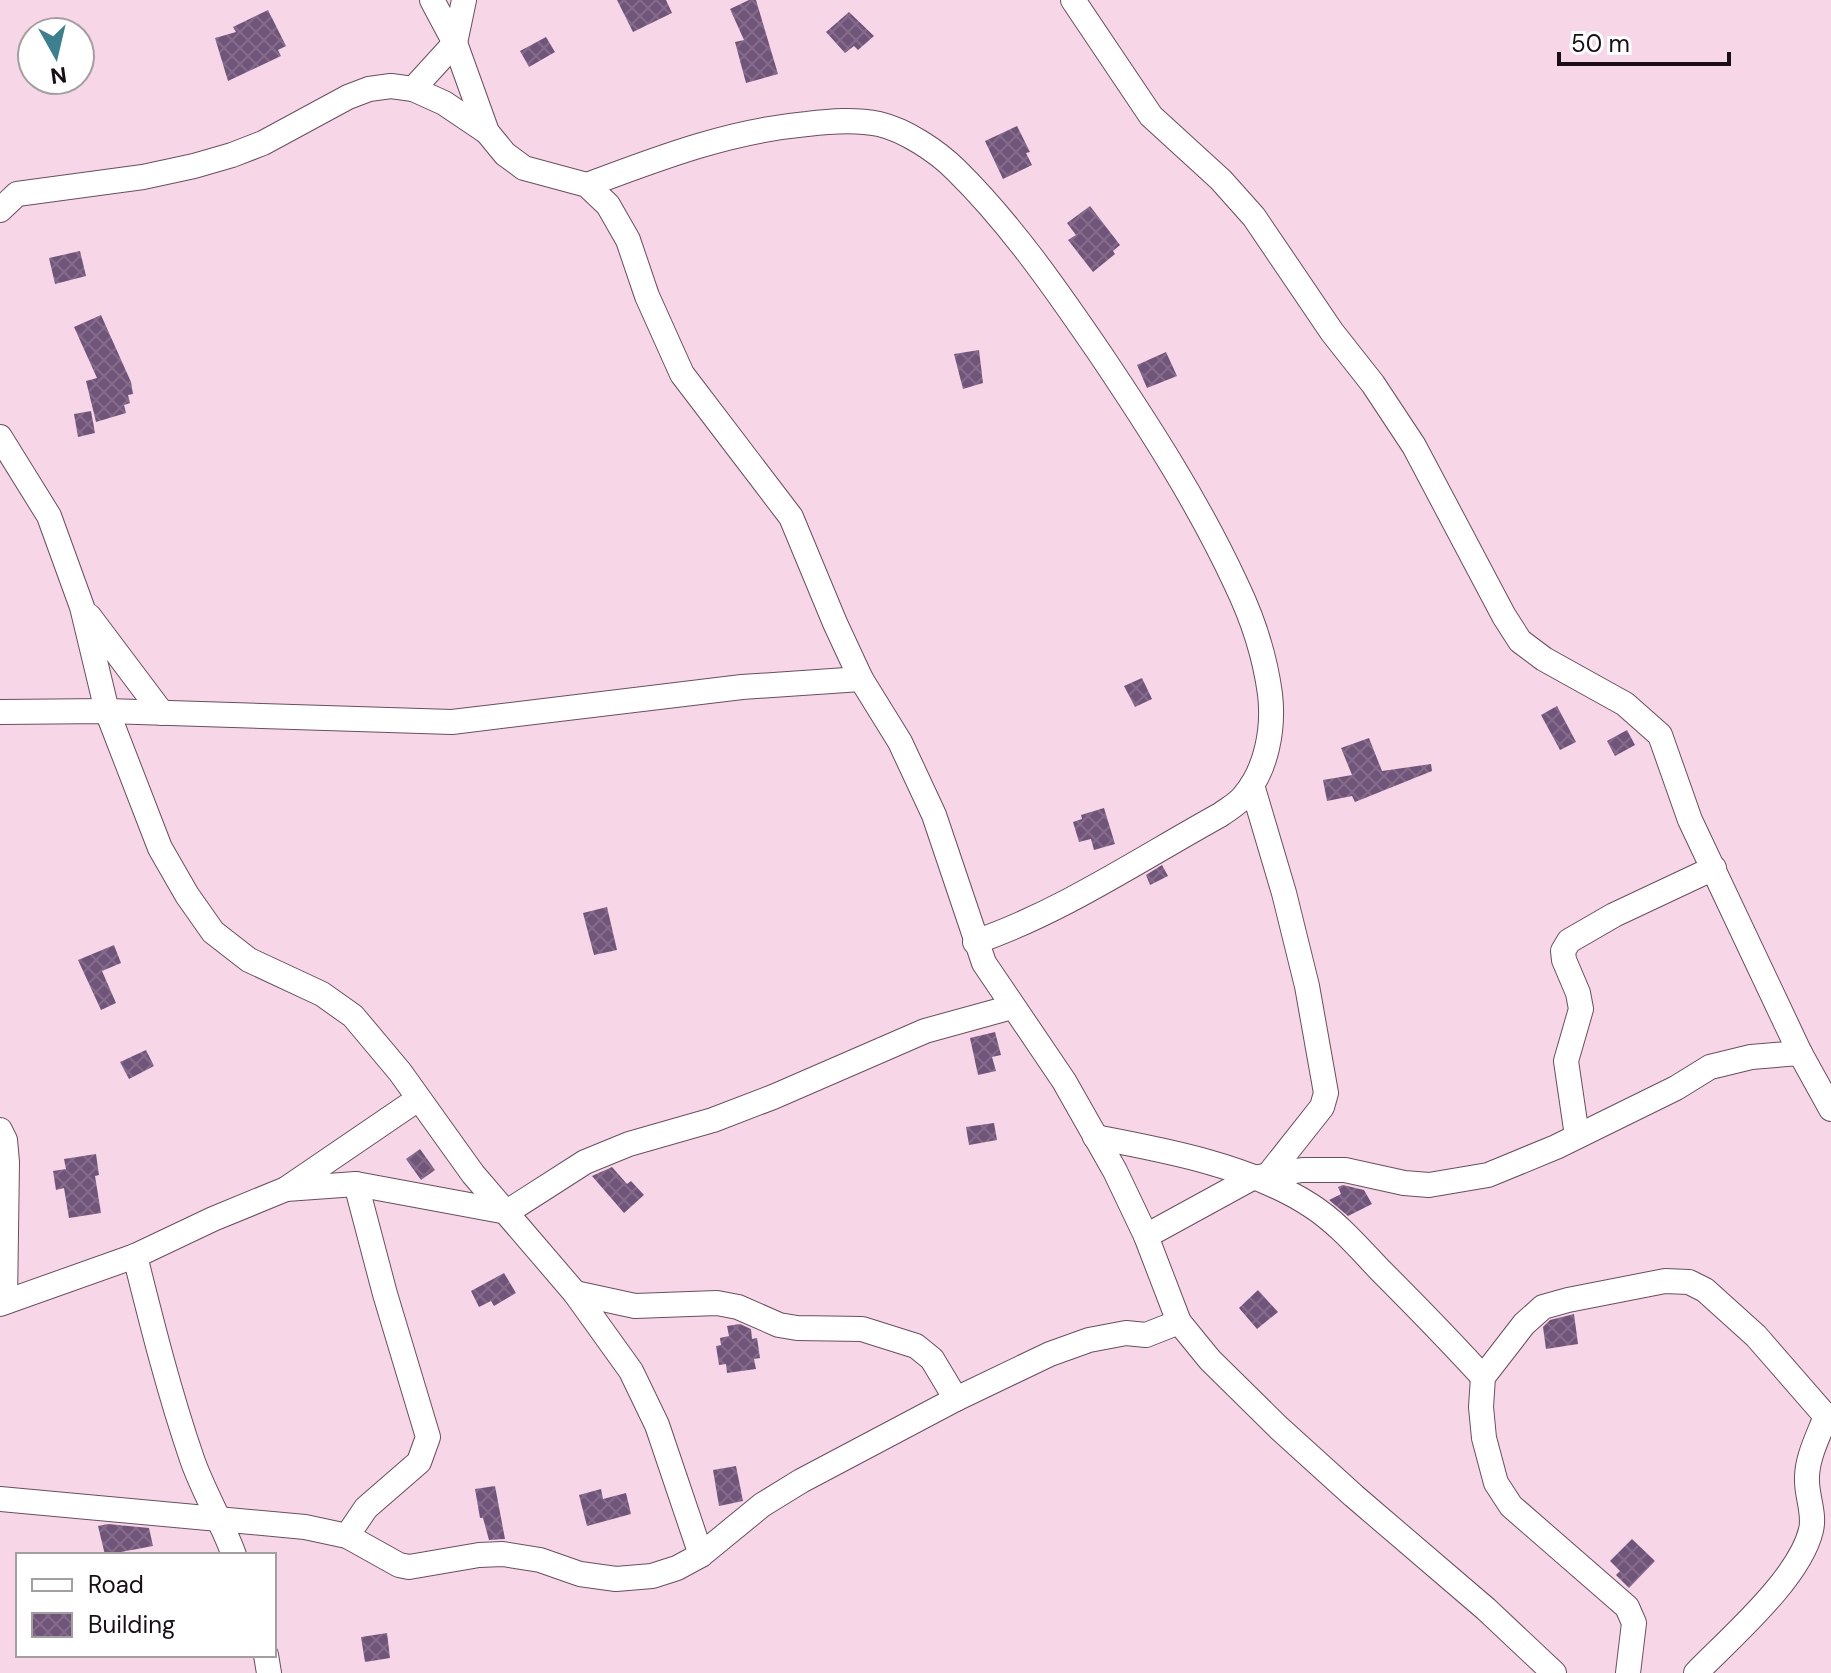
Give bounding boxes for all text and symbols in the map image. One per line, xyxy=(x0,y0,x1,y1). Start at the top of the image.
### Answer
north arrow xyxy=(16,16,96,96)
scale bar xyxy=(1559,16,1729,66)
text: 50 m xyxy=(1571,28,1630,59)
text: N xyxy=(49,60,69,91)
legend xyxy=(16,1553,276,1657)
text: Road xyxy=(88,1569,144,1600)
text: Building xyxy=(88,1609,175,1640)

